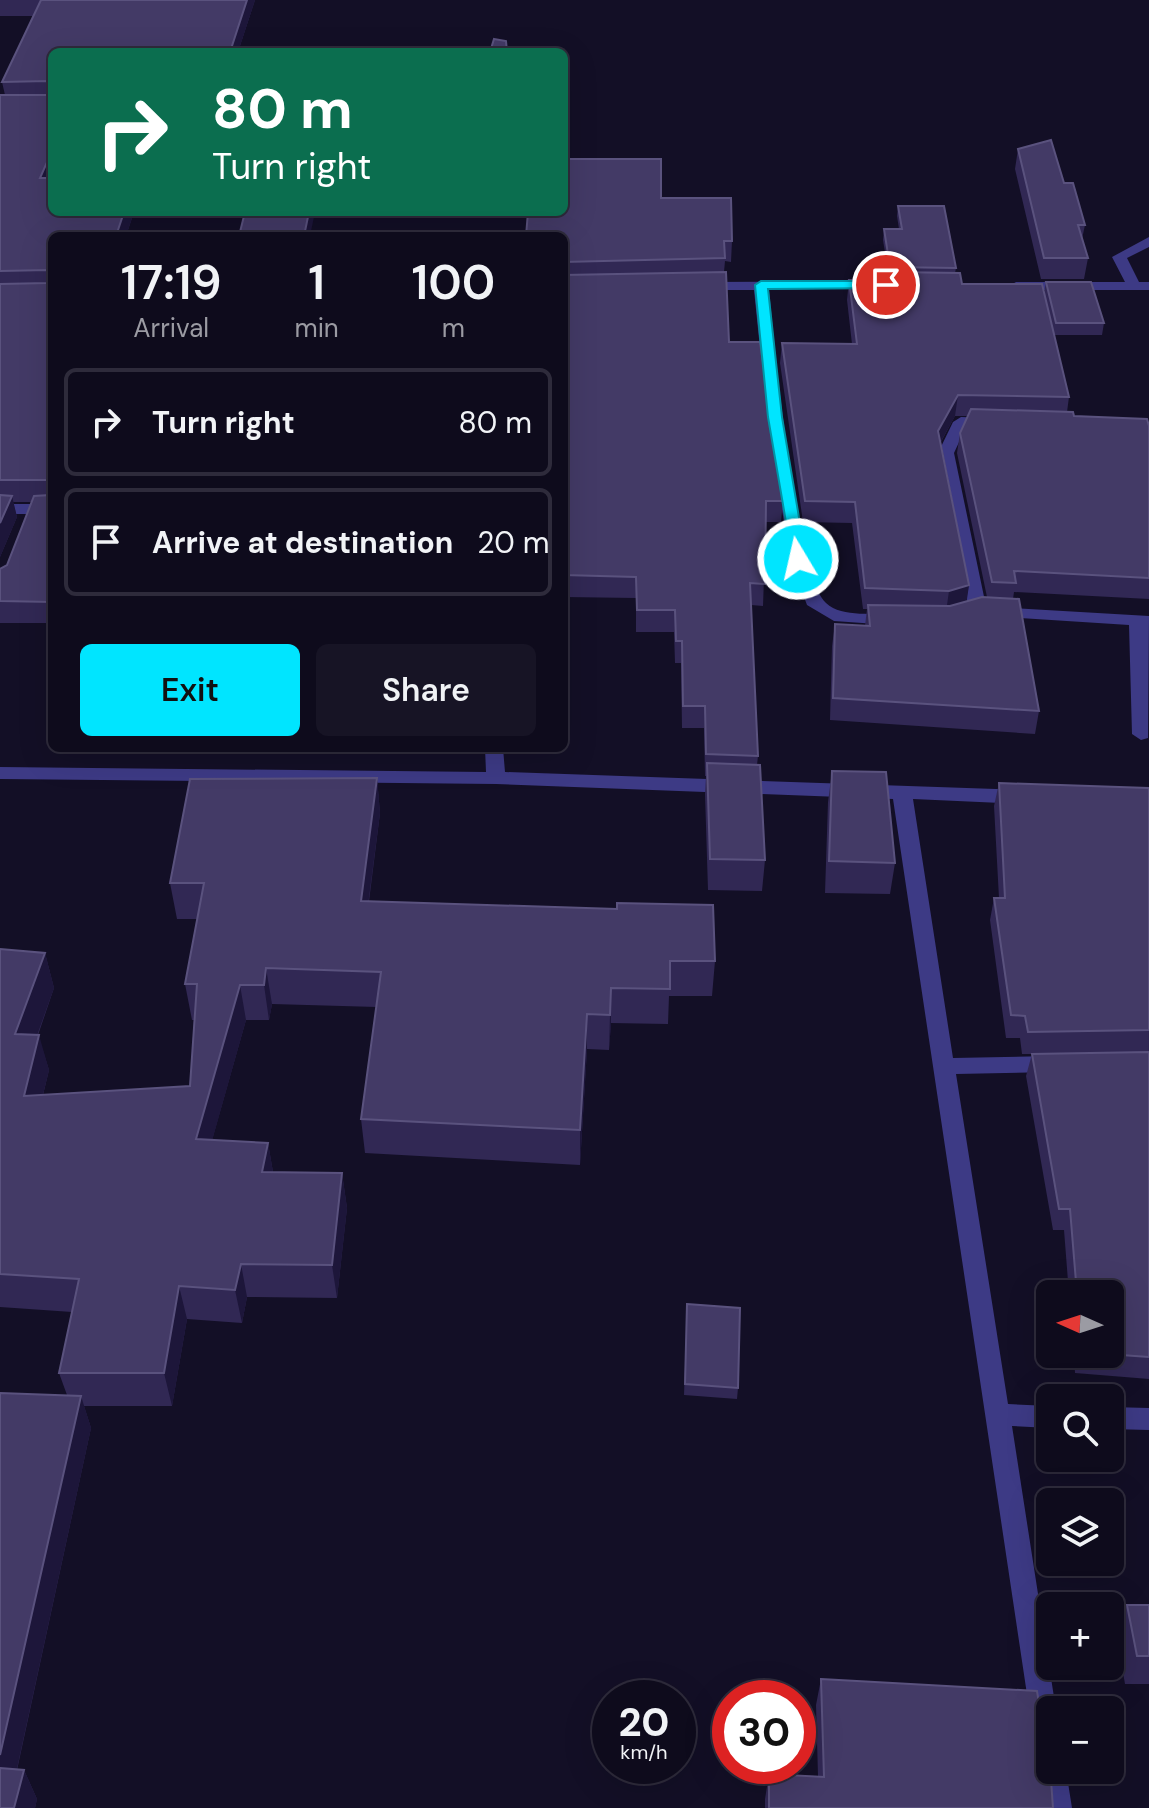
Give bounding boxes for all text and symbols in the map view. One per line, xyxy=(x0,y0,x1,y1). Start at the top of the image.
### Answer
text: 80 m xyxy=(212,72,353,145)
icon: right xyxy=(80,80,184,184)
text: Turn right xyxy=(212,143,371,190)
text: 17:19 xyxy=(121,251,222,314)
text: 1 xyxy=(308,251,325,314)
text: 100 xyxy=(412,251,495,314)
pin xyxy=(852,251,920,319)
icon: arrive xyxy=(864,263,908,307)
text: Arrival xyxy=(133,311,209,345)
text: min xyxy=(294,311,339,345)
text: m xyxy=(442,311,465,345)
icon: right xyxy=(84,400,128,444)
text: Turn right xyxy=(152,403,295,442)
text: 80 m xyxy=(459,403,532,442)
position arrow xyxy=(756,517,840,601)
icon: arrive xyxy=(84,520,128,564)
text: Arrive at destination xyxy=(152,523,453,562)
text: 20 m xyxy=(477,523,549,562)
button: Exit xyxy=(80,644,300,736)
button: Share xyxy=(316,644,536,736)
north arrow xyxy=(1036,1280,1124,1368)
map controls xyxy=(1036,1280,1124,1784)
button: search xyxy=(1036,1384,1124,1472)
button: layers xyxy=(1036,1488,1124,1576)
button: + xyxy=(1036,1592,1124,1680)
speed limit sign: 30 xyxy=(712,1680,816,1784)
text: 20 xyxy=(618,1696,670,1748)
button: − xyxy=(1036,1696,1124,1784)
text: km/h xyxy=(620,1739,668,1765)

